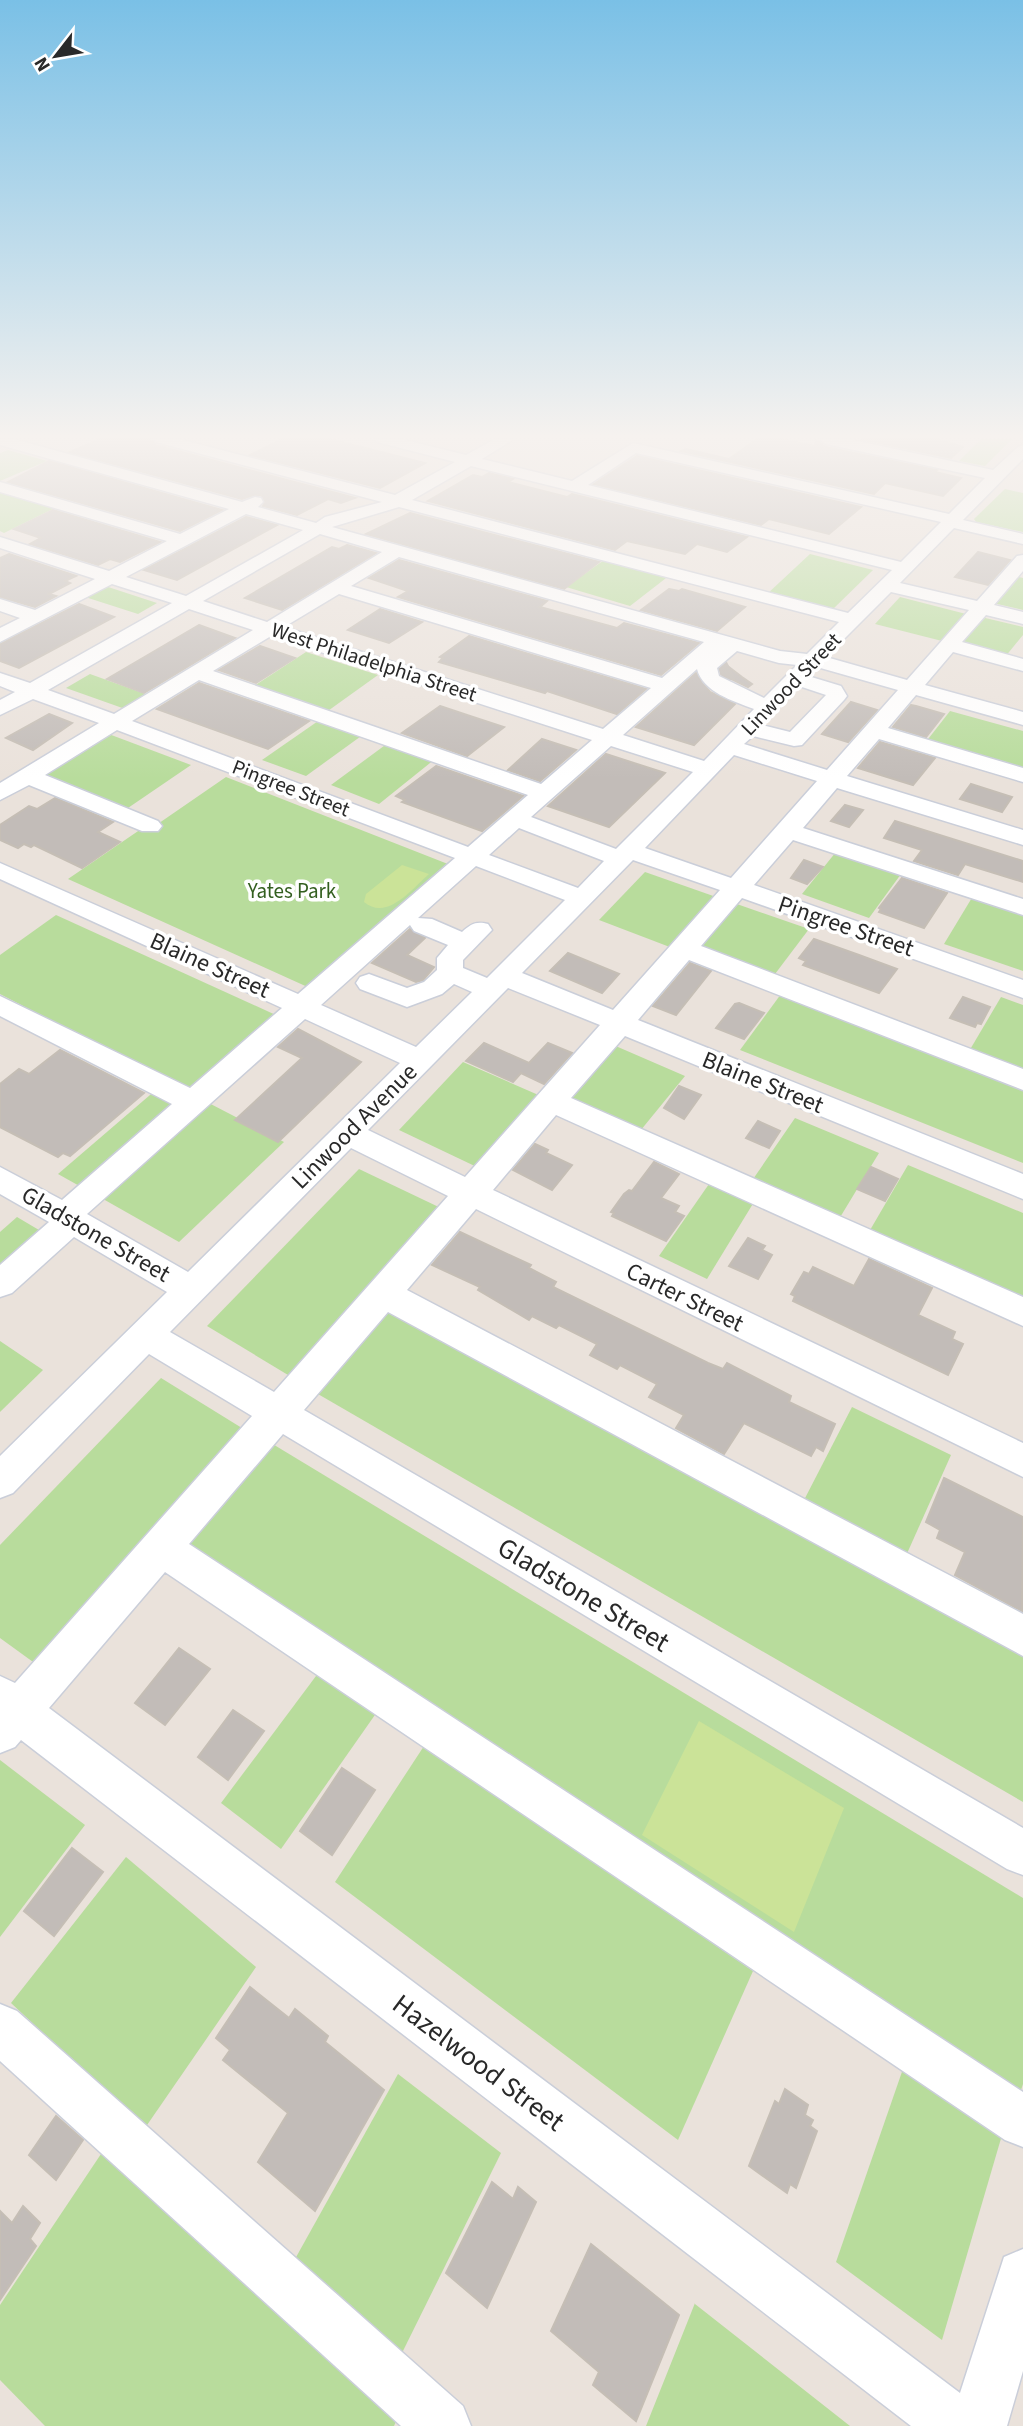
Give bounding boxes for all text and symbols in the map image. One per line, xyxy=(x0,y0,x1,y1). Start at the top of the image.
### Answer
north arrow xyxy=(21,21,91,91)
text: N xyxy=(28,52,58,76)
street label: West Philadelphia Street xyxy=(268,615,480,709)
street label: Linwood Street xyxy=(734,626,848,742)
street label: Pingree Street xyxy=(228,752,354,824)
park label: Yates Park xyxy=(247,876,337,906)
street label: Pingree Street xyxy=(773,887,918,966)
street label: Blaine Street xyxy=(144,923,275,1008)
street label: Blaine Street xyxy=(697,1042,829,1123)
street label: Linwood Avenue xyxy=(283,1055,425,1197)
street label: Gladstone Street xyxy=(15,1178,177,1291)
street label: Carter Street xyxy=(620,1254,750,1341)
street label: Gladstone Street xyxy=(490,1528,678,1662)
street label: Hazelwood Street xyxy=(384,1985,573,2141)

